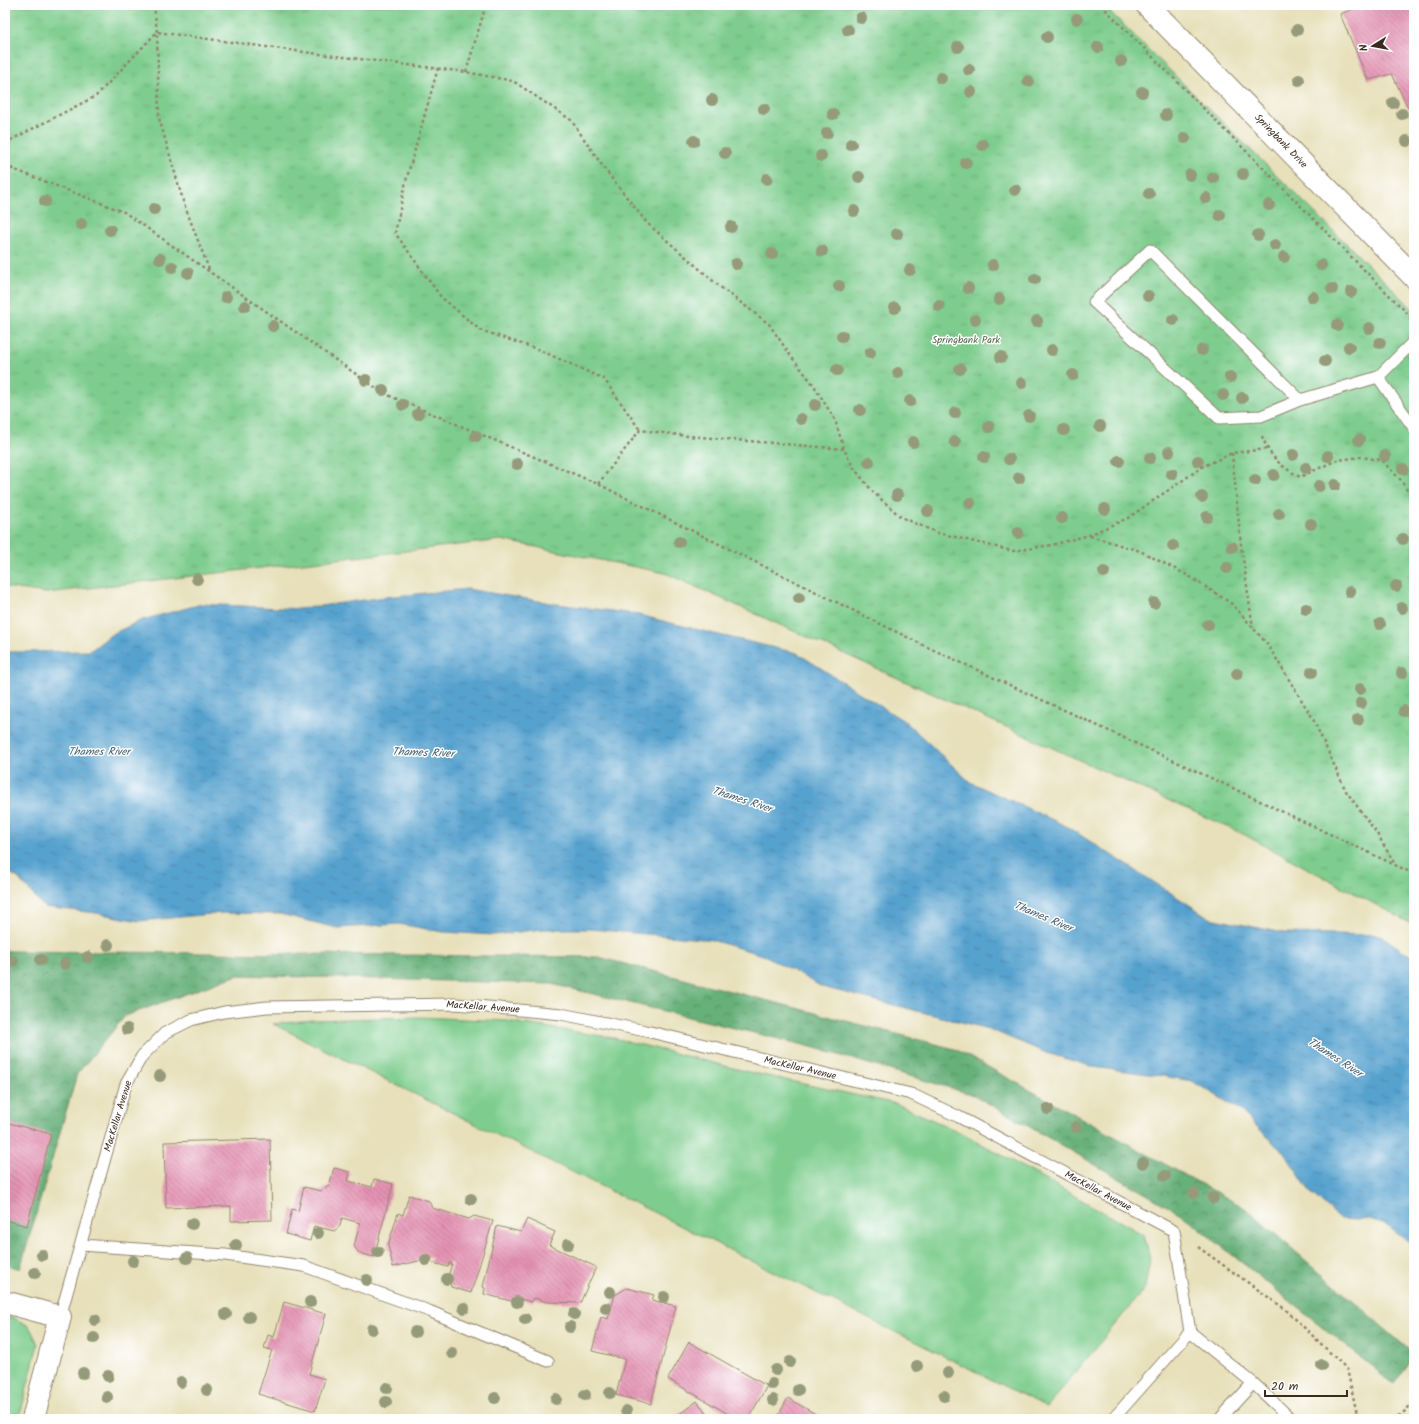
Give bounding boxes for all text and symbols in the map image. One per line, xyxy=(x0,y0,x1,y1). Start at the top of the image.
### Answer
north arrow xyxy=(1353,26,1393,66)
text: N xyxy=(1355,43,1374,53)
street label: Springbank Drive xyxy=(1251,110,1312,172)
park label: Springbank Park xyxy=(932,332,1000,348)
water label: Thames River xyxy=(68,743,132,761)
water label: Thames River xyxy=(392,743,457,763)
water label: Thames River xyxy=(710,782,777,819)
water label: Thames River xyxy=(1011,897,1077,938)
street label: MacKellar Avenue xyxy=(446,996,521,1018)
water label: Thames River xyxy=(1304,1034,1368,1084)
street label: MacKellar Avenue xyxy=(762,1052,838,1084)
street label: MacKellar Avenue xyxy=(100,1078,137,1154)
street label: MacKellar Avenue xyxy=(1062,1167,1135,1216)
scale bar xyxy=(1265,1372,1347,1398)
text: 20 m xyxy=(1271,1377,1299,1396)

